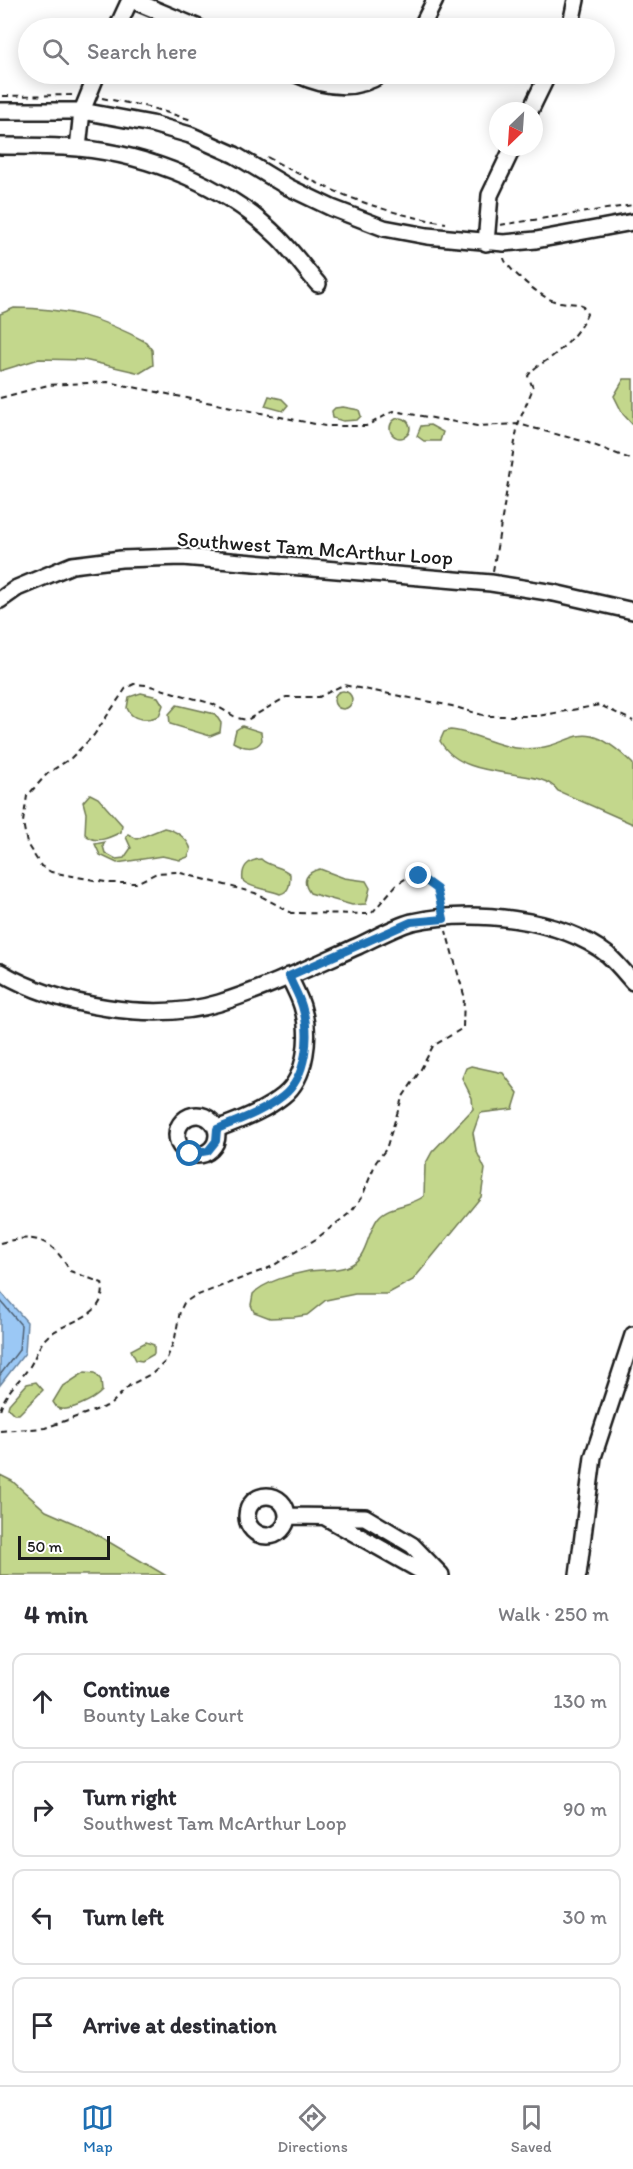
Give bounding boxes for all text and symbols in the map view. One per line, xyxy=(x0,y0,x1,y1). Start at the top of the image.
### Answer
search box xyxy=(18,18,615,84)
icon: search xyxy=(39,35,72,68)
text: Search here xyxy=(87,38,197,65)
north arrow xyxy=(489,102,543,156)
street label: Southwest Tam McArthur Loop xyxy=(176,526,454,570)
route end xyxy=(405,862,431,888)
route start xyxy=(176,1140,202,1166)
scale bar xyxy=(18,1533,110,1560)
text: 50 m xyxy=(27,1537,62,1556)
text: 4 min xyxy=(24,1598,88,1630)
text: Walk · 250 m xyxy=(498,1602,609,1626)
text: Continue xyxy=(83,1676,170,1703)
icon: ahead xyxy=(26,1685,59,1718)
text: 130 m xyxy=(553,1689,607,1713)
text: Bounty Lake Court xyxy=(83,1703,244,1727)
text: Turn right xyxy=(83,1784,177,1811)
icon: right xyxy=(26,1793,59,1826)
text: 90 m xyxy=(563,1797,607,1821)
text: Southwest Tam McArthur Loop xyxy=(83,1811,347,1835)
icon: left xyxy=(26,1901,59,1934)
text: Turn left xyxy=(83,1904,164,1931)
text: 30 m xyxy=(562,1905,607,1929)
icon: arrive xyxy=(26,2009,59,2042)
text: Arrive at destination xyxy=(83,2012,277,2039)
tab: Map xyxy=(81,2101,114,2156)
tab: Directions xyxy=(277,2101,348,2156)
tab: Saved xyxy=(511,2101,552,2156)

